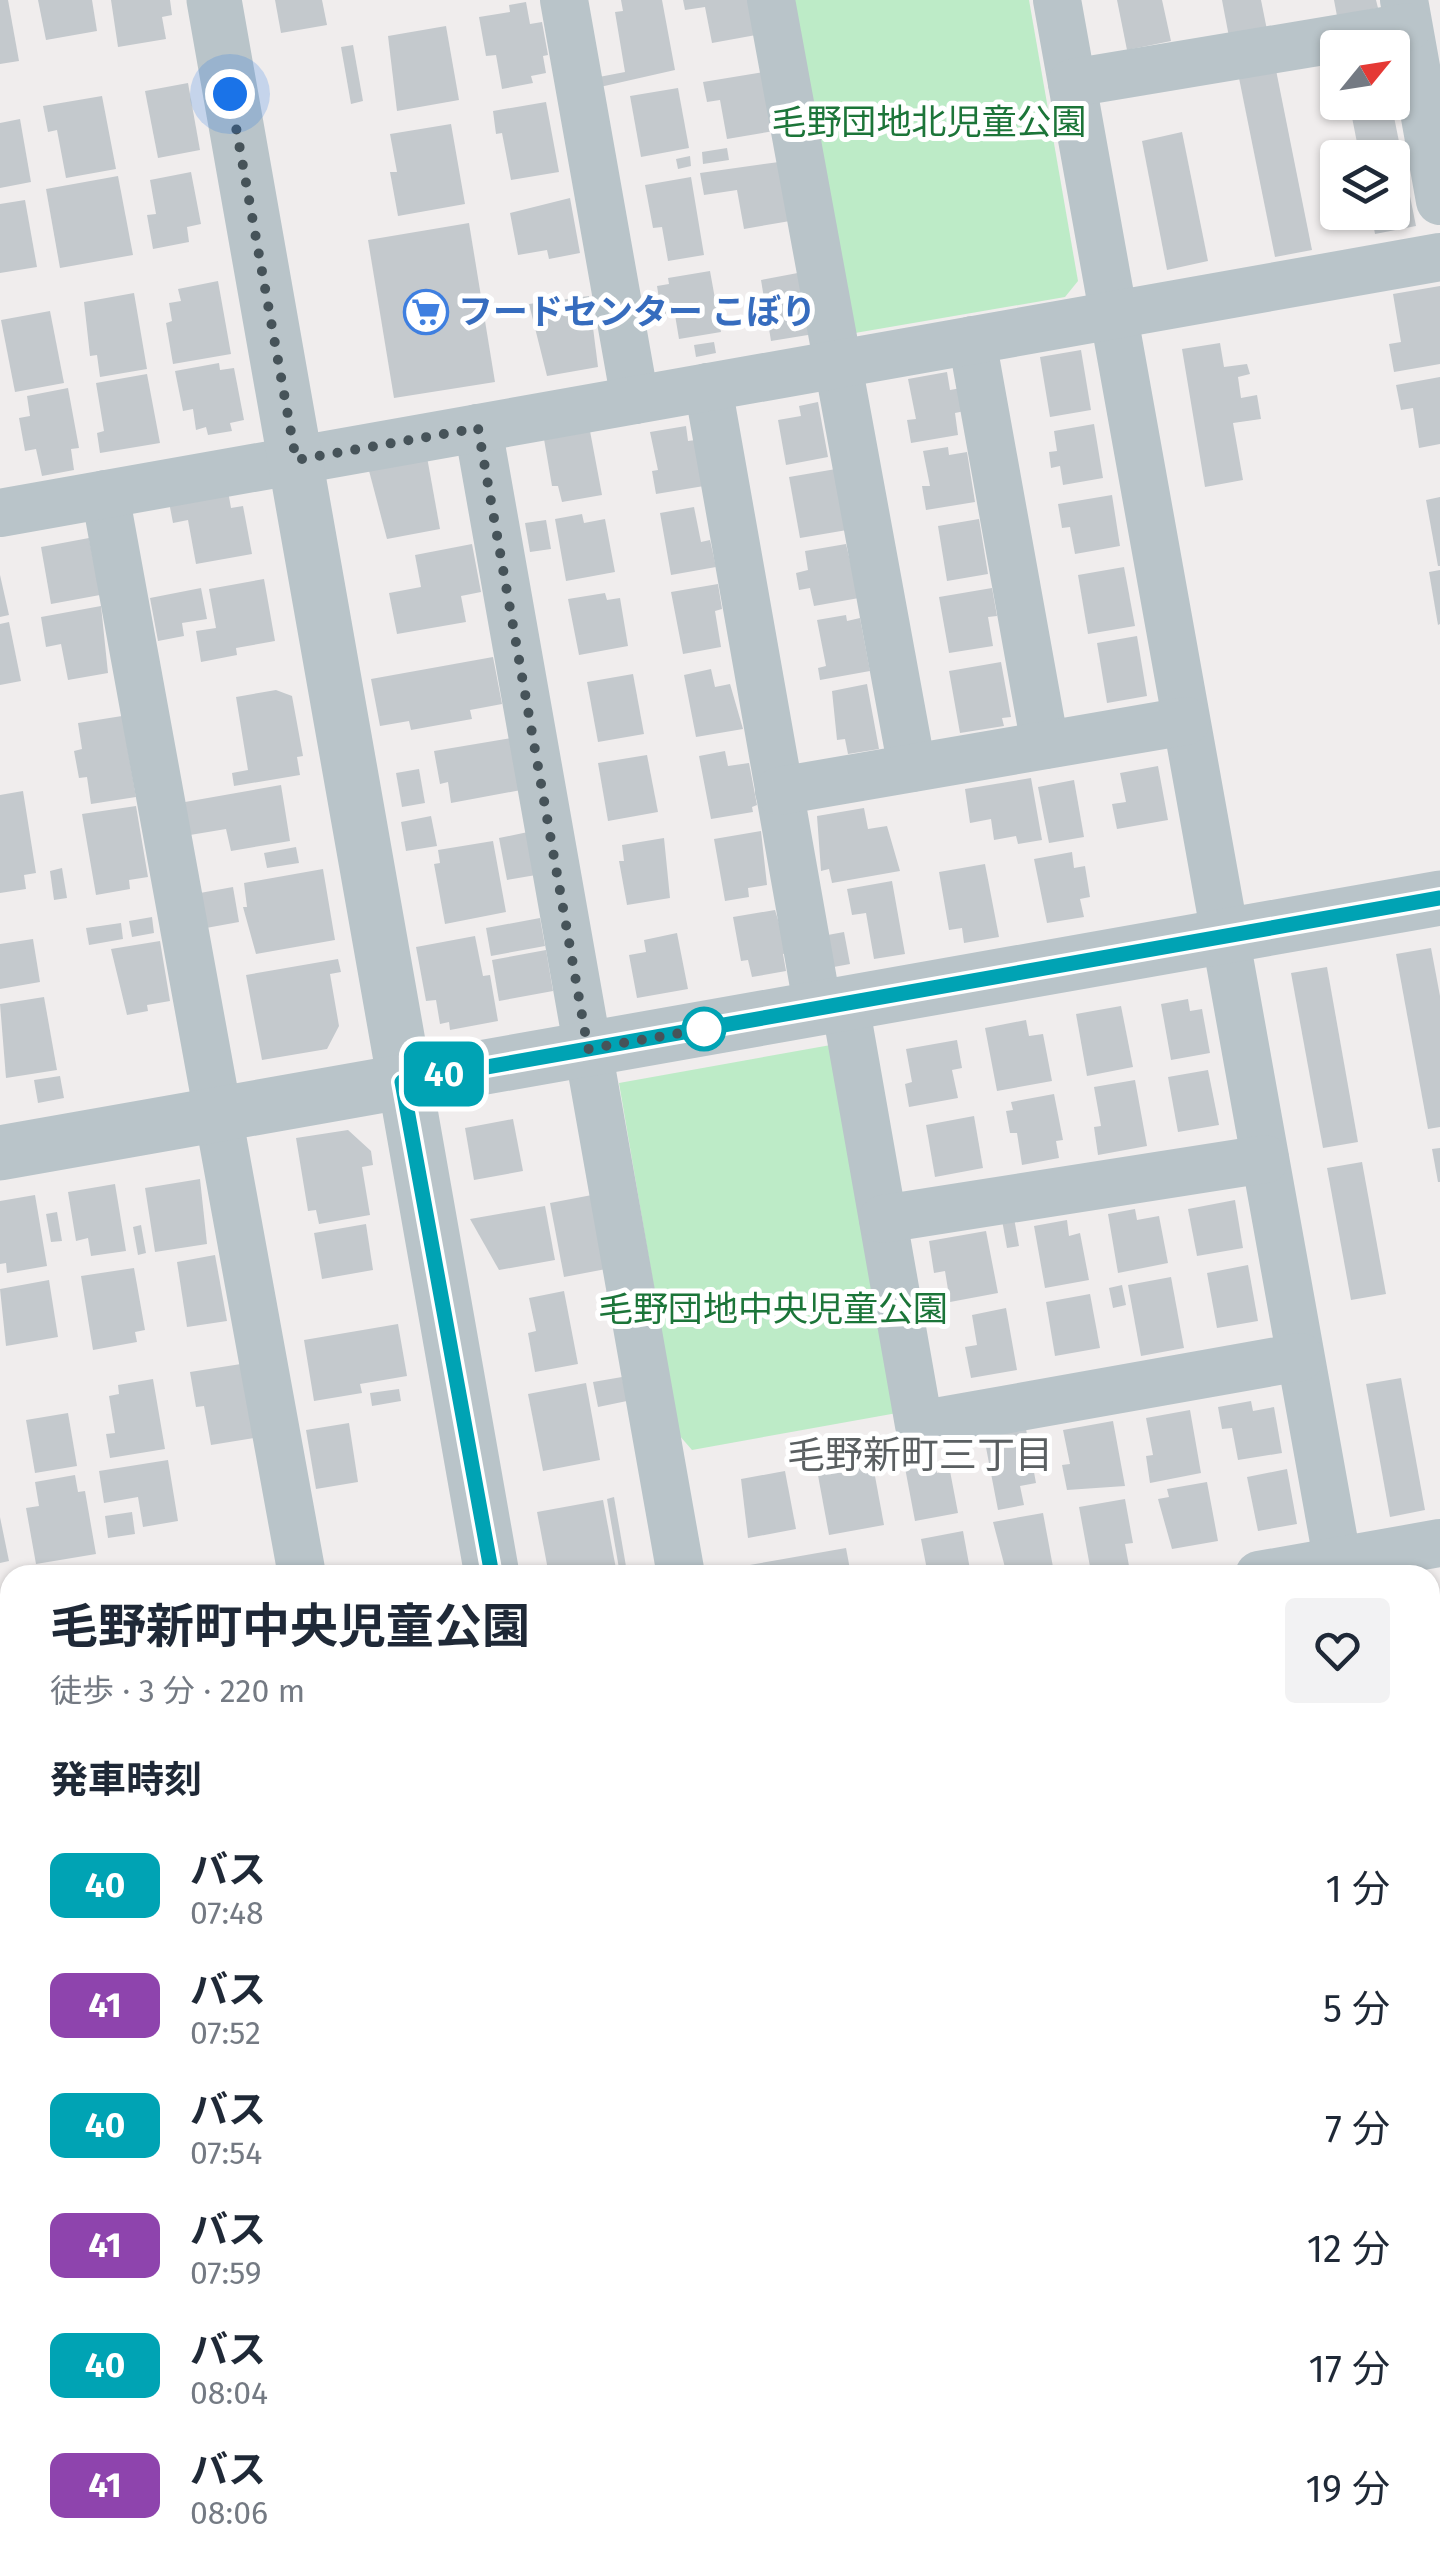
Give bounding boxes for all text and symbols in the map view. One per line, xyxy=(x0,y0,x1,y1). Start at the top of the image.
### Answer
north arrow xyxy=(1320,30,1410,120)
map controls xyxy=(1320,30,1410,230)
your location xyxy=(205,69,255,119)
park label: 毛野団地北児童公園 xyxy=(771,101,1087,143)
button: layers xyxy=(1320,140,1410,230)
supermarket icon: フードセンター こぼり xyxy=(403,289,449,335)
place label: フードセンター こぼり xyxy=(458,291,816,333)
unlabelled marker xyxy=(683,1008,725,1050)
line badge: 40 xyxy=(399,1042,489,1106)
text: 40 xyxy=(424,1053,464,1095)
park label: 毛野団地中央児童公園 xyxy=(598,1288,948,1330)
district label: 毛野新町三丁目 xyxy=(787,1432,1053,1478)
text: 毛野新町中央児童公園 xyxy=(50,1598,530,1656)
button: heart xyxy=(1285,1598,1390,1703)
text: 徒歩 · 3 分 · 220 m xyxy=(50,1672,305,1710)
text: 発車時刻 xyxy=(50,1757,202,1803)
text: バス xyxy=(190,1847,266,1893)
text: 40 xyxy=(85,1864,125,1906)
text: 1 分 xyxy=(1325,1866,1390,1912)
text: 07:48 xyxy=(190,1894,264,1932)
text: バス xyxy=(190,1967,266,2013)
text: 41 xyxy=(88,1984,122,2026)
text: 5 分 xyxy=(1323,1986,1390,2032)
text: 07:52 xyxy=(190,2014,261,2052)
text: バス xyxy=(190,2087,266,2133)
text: 40 xyxy=(85,2104,125,2146)
text: 7 分 xyxy=(1325,2106,1390,2152)
text: 07:54 xyxy=(190,2134,262,2172)
text: バス xyxy=(190,2207,266,2253)
text: 41 xyxy=(88,2224,122,2266)
text: 12 分 xyxy=(1307,2226,1390,2272)
text: 07:59 xyxy=(190,2254,262,2292)
text: バス xyxy=(190,2327,266,2373)
text: 40 xyxy=(85,2344,125,2386)
text: 17 分 xyxy=(1309,2346,1390,2392)
text: 08:04 xyxy=(190,2374,268,2412)
text: バス xyxy=(190,2447,266,2493)
text: 41 xyxy=(88,2464,122,2506)
text: 19 分 xyxy=(1306,2466,1390,2512)
text: 08:06 xyxy=(190,2494,268,2532)

